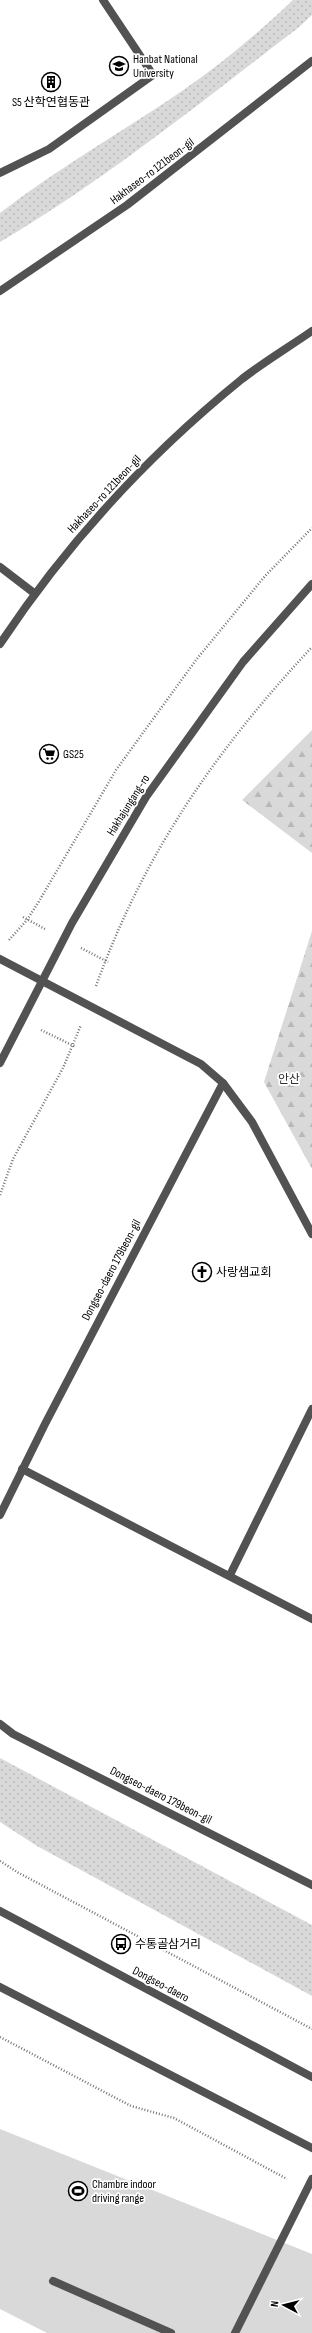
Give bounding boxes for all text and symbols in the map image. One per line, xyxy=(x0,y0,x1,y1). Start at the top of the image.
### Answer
place label: Hanbat National University xyxy=(133,52,198,81)
school or university icon: Hanbat National University xyxy=(108,55,130,77)
building icon: S5 산학연협동관 xyxy=(40,71,62,93)
place label: S5 산학연협동관 xyxy=(12,95,90,110)
street label: Hakhaseo-ro 121beon-gil xyxy=(107,135,197,208)
street label: Hakhaseo-ro 121beon-gil xyxy=(64,452,144,536)
supermarket icon: GS25 xyxy=(38,743,60,765)
place label: GS25 xyxy=(63,747,84,762)
street label: Hakhajungang-ro xyxy=(104,772,153,839)
park label: 안산 xyxy=(278,1072,300,1087)
street label: Dongseo-daero 179beon-gil xyxy=(79,1217,144,1323)
church icon: 사랑샘교회 xyxy=(191,1261,213,1283)
place label: 사랑샘교회 xyxy=(216,1265,271,1280)
street label: Dongseo-daero 179beon-gil xyxy=(107,1763,214,1828)
bus stop icon: 수통골삼거리 xyxy=(110,1933,132,1955)
place label: 수통골삼거리 xyxy=(135,1937,201,1952)
street label: Dongseo-daero xyxy=(130,1963,192,2006)
place label: Chambre indoor driving range xyxy=(92,2177,157,2206)
sports icon: Chambre indoor driving range xyxy=(67,2180,89,2202)
north arrow xyxy=(264,2285,304,2325)
text: N xyxy=(268,2300,281,2308)

